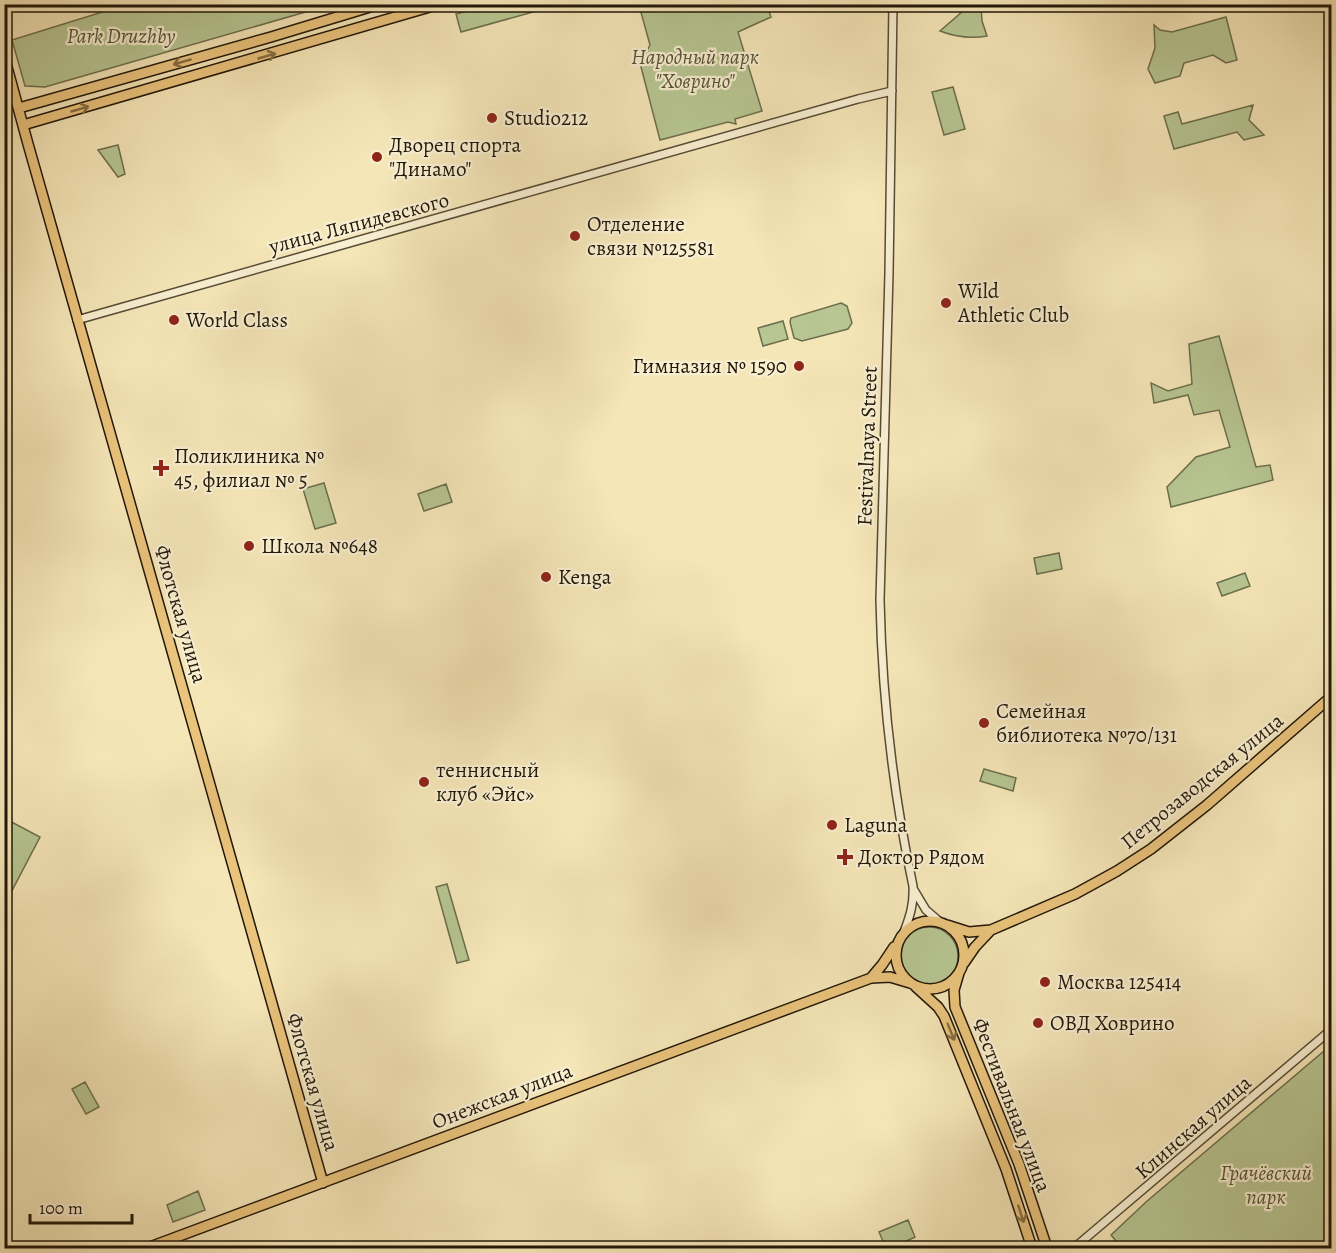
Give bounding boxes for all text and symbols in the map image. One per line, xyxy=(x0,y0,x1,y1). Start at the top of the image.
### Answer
park label: Park Druzhby xyxy=(67,22,175,50)
park label: Народный парк "Ховрино" xyxy=(631,43,759,95)
one-way arrow xyxy=(257,49,276,61)
one-way arrow xyxy=(173,57,192,68)
one-way arrow xyxy=(70,103,89,114)
place label: Studio212 xyxy=(504,104,588,132)
marker: Studio212 xyxy=(485,111,499,125)
place label: Дворец спорта "Динамо" xyxy=(389,131,521,183)
marker: Дворец спорта "Динамо" xyxy=(370,150,384,164)
street label: улица Ляпидевского xyxy=(265,186,452,261)
place label: Отделение связи №125581 xyxy=(587,210,714,262)
marker: Отделение связи №125581 xyxy=(568,229,582,243)
place label: Wild Athletic Club xyxy=(957,277,1069,329)
marker: Wild Athletic Club xyxy=(939,296,953,310)
place label: World Class xyxy=(185,306,288,334)
marker: World Class xyxy=(167,313,181,327)
place label: Гимназия № 1590 xyxy=(632,352,787,380)
marker: Гимназия № 1590 xyxy=(792,359,806,373)
street label: Festivalnaya Street xyxy=(850,366,884,526)
place label: Поликлиника № 45, филиал № 5 xyxy=(174,442,324,494)
marker: Поликлиника № 45, филиал № 5 xyxy=(152,459,170,477)
place label: Школа №648 xyxy=(261,532,378,560)
marker: Школа №648 xyxy=(242,539,256,553)
street label: Флотская улица xyxy=(148,542,214,687)
place label: Kenga xyxy=(558,563,612,591)
marker: Kenga xyxy=(539,570,553,584)
place label: Семейная библиотека №70/131 xyxy=(996,697,1177,749)
street label: Петрозаводская улица xyxy=(1115,706,1289,855)
marker: Семейная библиотека №70/131 xyxy=(977,716,991,730)
place label: теннисный клуб «Эйс» xyxy=(436,756,539,808)
marker: теннисный клуб «Эйс» xyxy=(417,775,431,789)
place label: Laguna xyxy=(844,811,908,839)
marker: Laguna xyxy=(825,818,839,832)
place label: Доктор Рядом xyxy=(858,843,985,871)
marker: Доктор Рядом xyxy=(836,848,854,866)
place label: Москва 125414 xyxy=(1057,968,1181,996)
marker: Москва 125414 xyxy=(1038,975,1052,989)
place label: ОВД Ховрино xyxy=(1050,1009,1175,1037)
street label: Флотская улица xyxy=(280,1010,346,1155)
street label: Фестивальная улица xyxy=(966,1014,1058,1196)
marker: ОВД Ховрино xyxy=(1031,1016,1045,1030)
one-way arrow xyxy=(946,1022,957,1041)
street label: Онежская улица xyxy=(428,1056,577,1136)
street label: Клинская улица xyxy=(1129,1068,1257,1185)
park label: Грачёвский парк xyxy=(1220,1159,1312,1211)
scale bar xyxy=(30,1187,132,1225)
text: 100 m xyxy=(39,1196,83,1220)
one-way arrow xyxy=(1016,1204,1027,1223)

